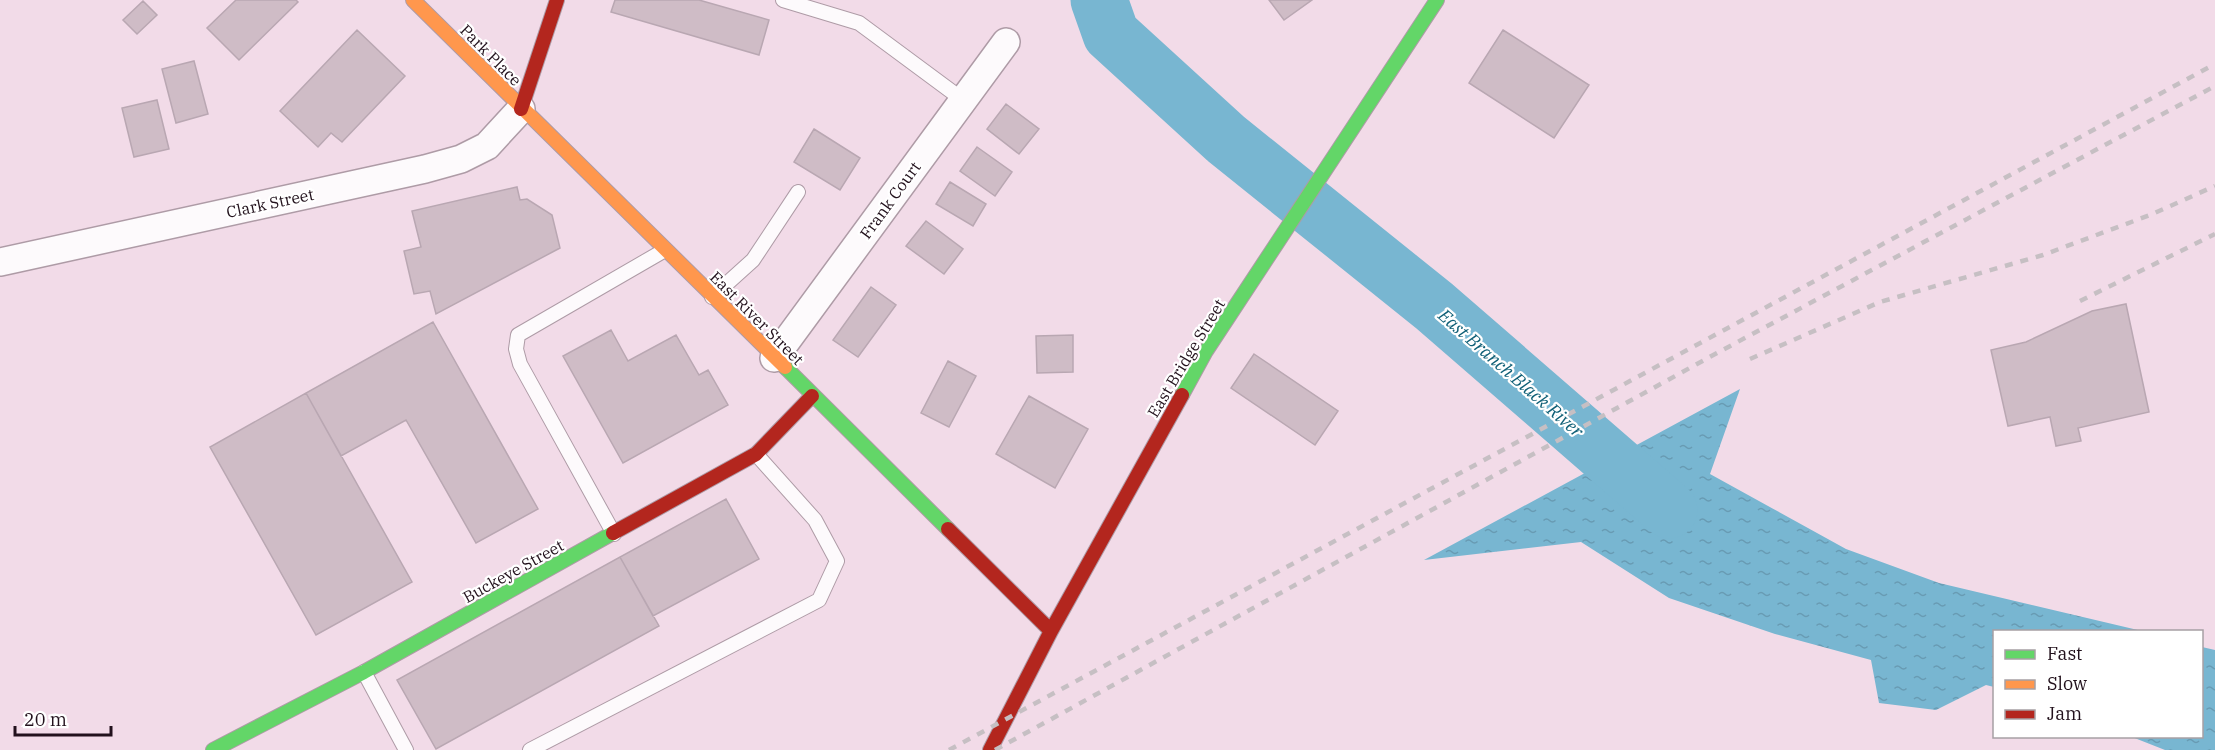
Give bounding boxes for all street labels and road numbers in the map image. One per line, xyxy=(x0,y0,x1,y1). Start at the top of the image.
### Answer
street label: Park Place xyxy=(456,20,526,90)
street label: Frank Court xyxy=(855,157,925,243)
street label: Clark Street xyxy=(224,184,316,222)
street label: East River Street xyxy=(706,267,808,369)
street label: East Bridge Street xyxy=(1143,295,1229,421)
street label: Buckeye Street xyxy=(459,535,567,607)

